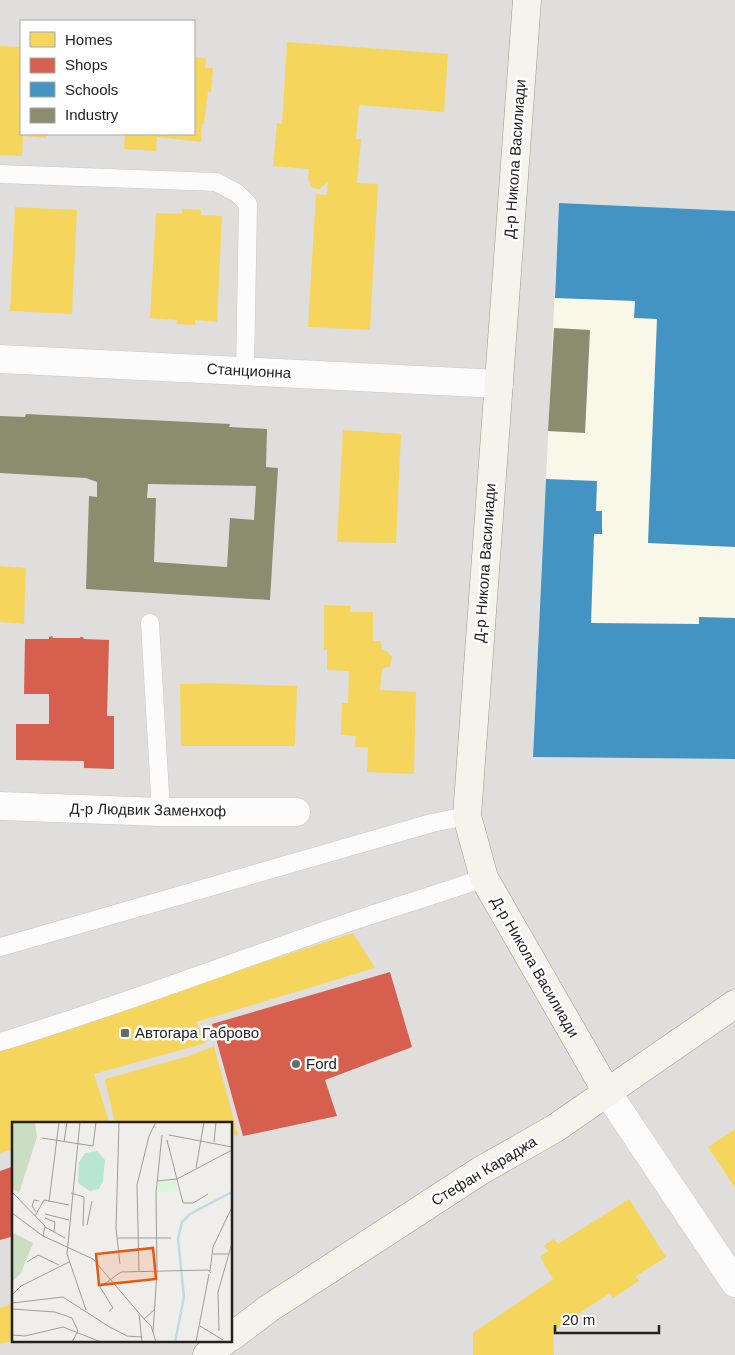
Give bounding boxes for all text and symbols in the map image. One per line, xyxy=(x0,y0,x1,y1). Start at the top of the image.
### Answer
legend xyxy=(20,20,195,135)
text: Homes xyxy=(65,31,113,48)
text: Shops xyxy=(65,56,108,73)
street label: Д-р Никола Василиади xyxy=(500,79,529,239)
text: Schools xyxy=(65,81,118,98)
text: Industry xyxy=(65,106,119,123)
street label: Станционна xyxy=(206,360,292,381)
street label: Д-р Никола Василиади xyxy=(470,483,499,643)
street label: Д-р Людвик Заменхоф xyxy=(70,800,226,819)
street label: Д-р Никола Василиади xyxy=(488,893,583,1040)
place label: Автогара Габрово xyxy=(135,1024,259,1041)
marker: Автогара Габрово xyxy=(119,1027,131,1039)
place label: Ford xyxy=(306,1055,337,1072)
marker: Ford xyxy=(290,1058,302,1070)
inset map xyxy=(12,1122,232,1342)
street label: Стефан Караджа xyxy=(428,1132,540,1209)
scale bar xyxy=(555,1302,659,1334)
text: 20 m xyxy=(562,1311,595,1328)

